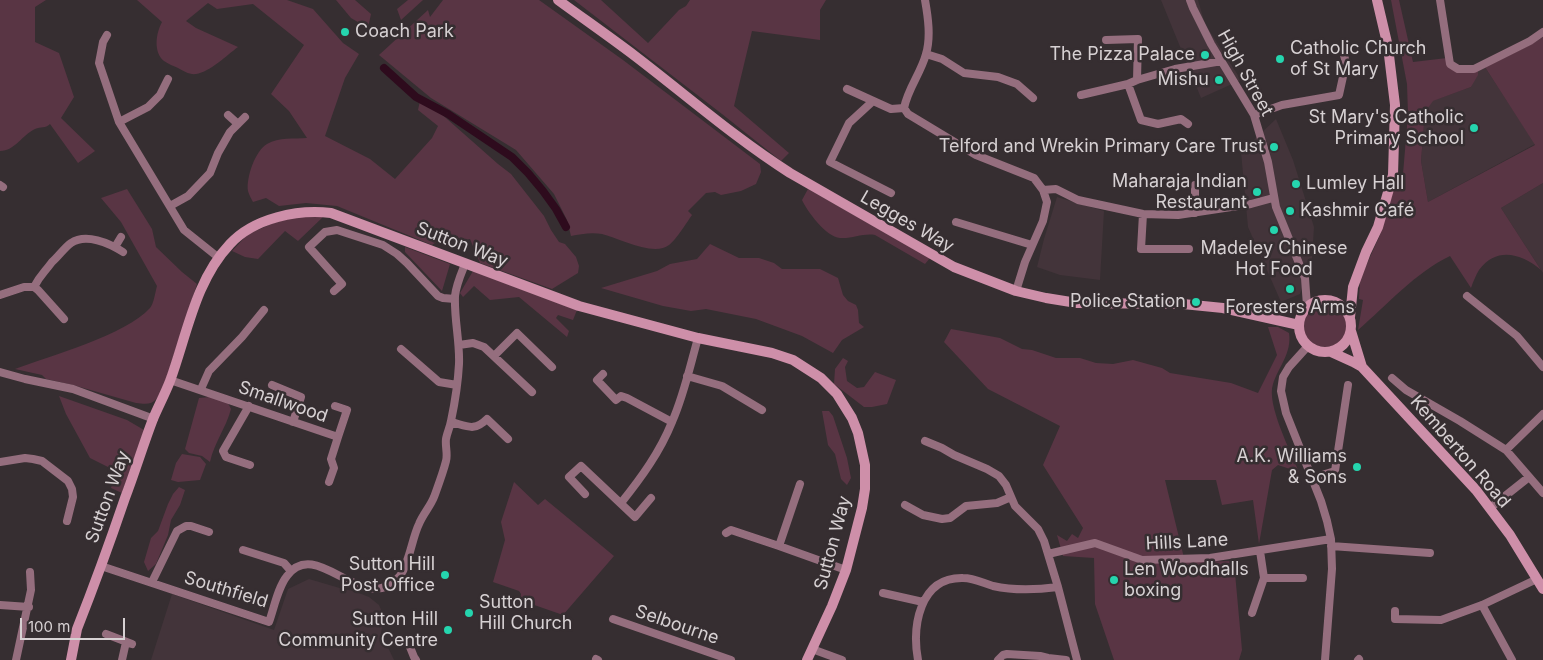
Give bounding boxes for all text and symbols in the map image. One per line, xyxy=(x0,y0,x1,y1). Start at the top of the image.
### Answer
place label: Coach Park xyxy=(355,21,454,43)
marker: Coach Park xyxy=(339,26,351,38)
street label: High Street xyxy=(1212,26,1278,120)
place label: Catholic Church of St Mary xyxy=(1290,38,1426,80)
place label: The Pizza Palace xyxy=(1049,44,1195,66)
marker: The Pizza Palace xyxy=(1199,49,1211,61)
marker: Catholic Church of St Mary xyxy=(1274,53,1286,65)
place label: Mishu xyxy=(1158,69,1209,91)
marker: Mishu xyxy=(1213,74,1225,86)
place label: St Mary's Catholic Primary School xyxy=(1308,107,1464,150)
marker: St Mary's Catholic Primary School xyxy=(1468,122,1480,134)
place label: Telford and Wrekin Primary Care Trust xyxy=(939,136,1264,158)
marker: Telford and Wrekin Primary Care Trust xyxy=(1268,141,1280,153)
place label: Maharaja Indian Restaurant xyxy=(1112,171,1247,213)
place label: Lumley Hall xyxy=(1306,173,1404,195)
marker: Lumley Hall xyxy=(1290,178,1302,190)
street label: Legges Way xyxy=(856,186,958,258)
marker: Maharaja Indian Restaurant xyxy=(1251,186,1263,198)
place label: Kashmir Café xyxy=(1300,200,1414,222)
marker: Kashmir Café xyxy=(1284,205,1296,217)
street label: Sutton Way xyxy=(413,218,511,272)
marker: Madeley Chinese Hot Food xyxy=(1268,224,1280,236)
place label: Madeley Chinese Hot Food xyxy=(1201,238,1347,280)
marker: Foresters Arms xyxy=(1284,283,1296,295)
place label: Police Station xyxy=(1070,291,1186,313)
marker: Police Station xyxy=(1190,296,1202,308)
place label: Foresters Arms xyxy=(1225,297,1355,319)
street label: Smallwood xyxy=(235,377,331,427)
street label: Kemberton Road xyxy=(1405,391,1515,513)
place label: A.K. Williams & Sons xyxy=(1237,446,1347,488)
street label: Sutton Way xyxy=(81,448,135,546)
marker: A.K. Williams & Sons xyxy=(1351,461,1363,473)
street label: Sutton Way xyxy=(810,494,856,592)
street label: Hills Lane xyxy=(1145,529,1229,555)
place label: Sutton Hill Post Office xyxy=(341,554,435,596)
place label: Len Woodhalls boxing xyxy=(1124,559,1249,602)
street label: Southfield xyxy=(182,567,270,613)
marker: Sutton Hill Post Office xyxy=(439,569,451,581)
marker: Len Woodhalls boxing xyxy=(1108,574,1120,586)
place label: Sutton Hill Church xyxy=(479,592,572,634)
street label: Selbourne xyxy=(632,601,722,649)
marker: Sutton Hill Church xyxy=(463,607,475,619)
scale bar xyxy=(22,608,128,640)
place label: Sutton Hill Community Centre xyxy=(278,609,438,652)
text: 100 m xyxy=(28,617,70,636)
marker: Sutton Hill Community Centre xyxy=(442,624,454,636)

